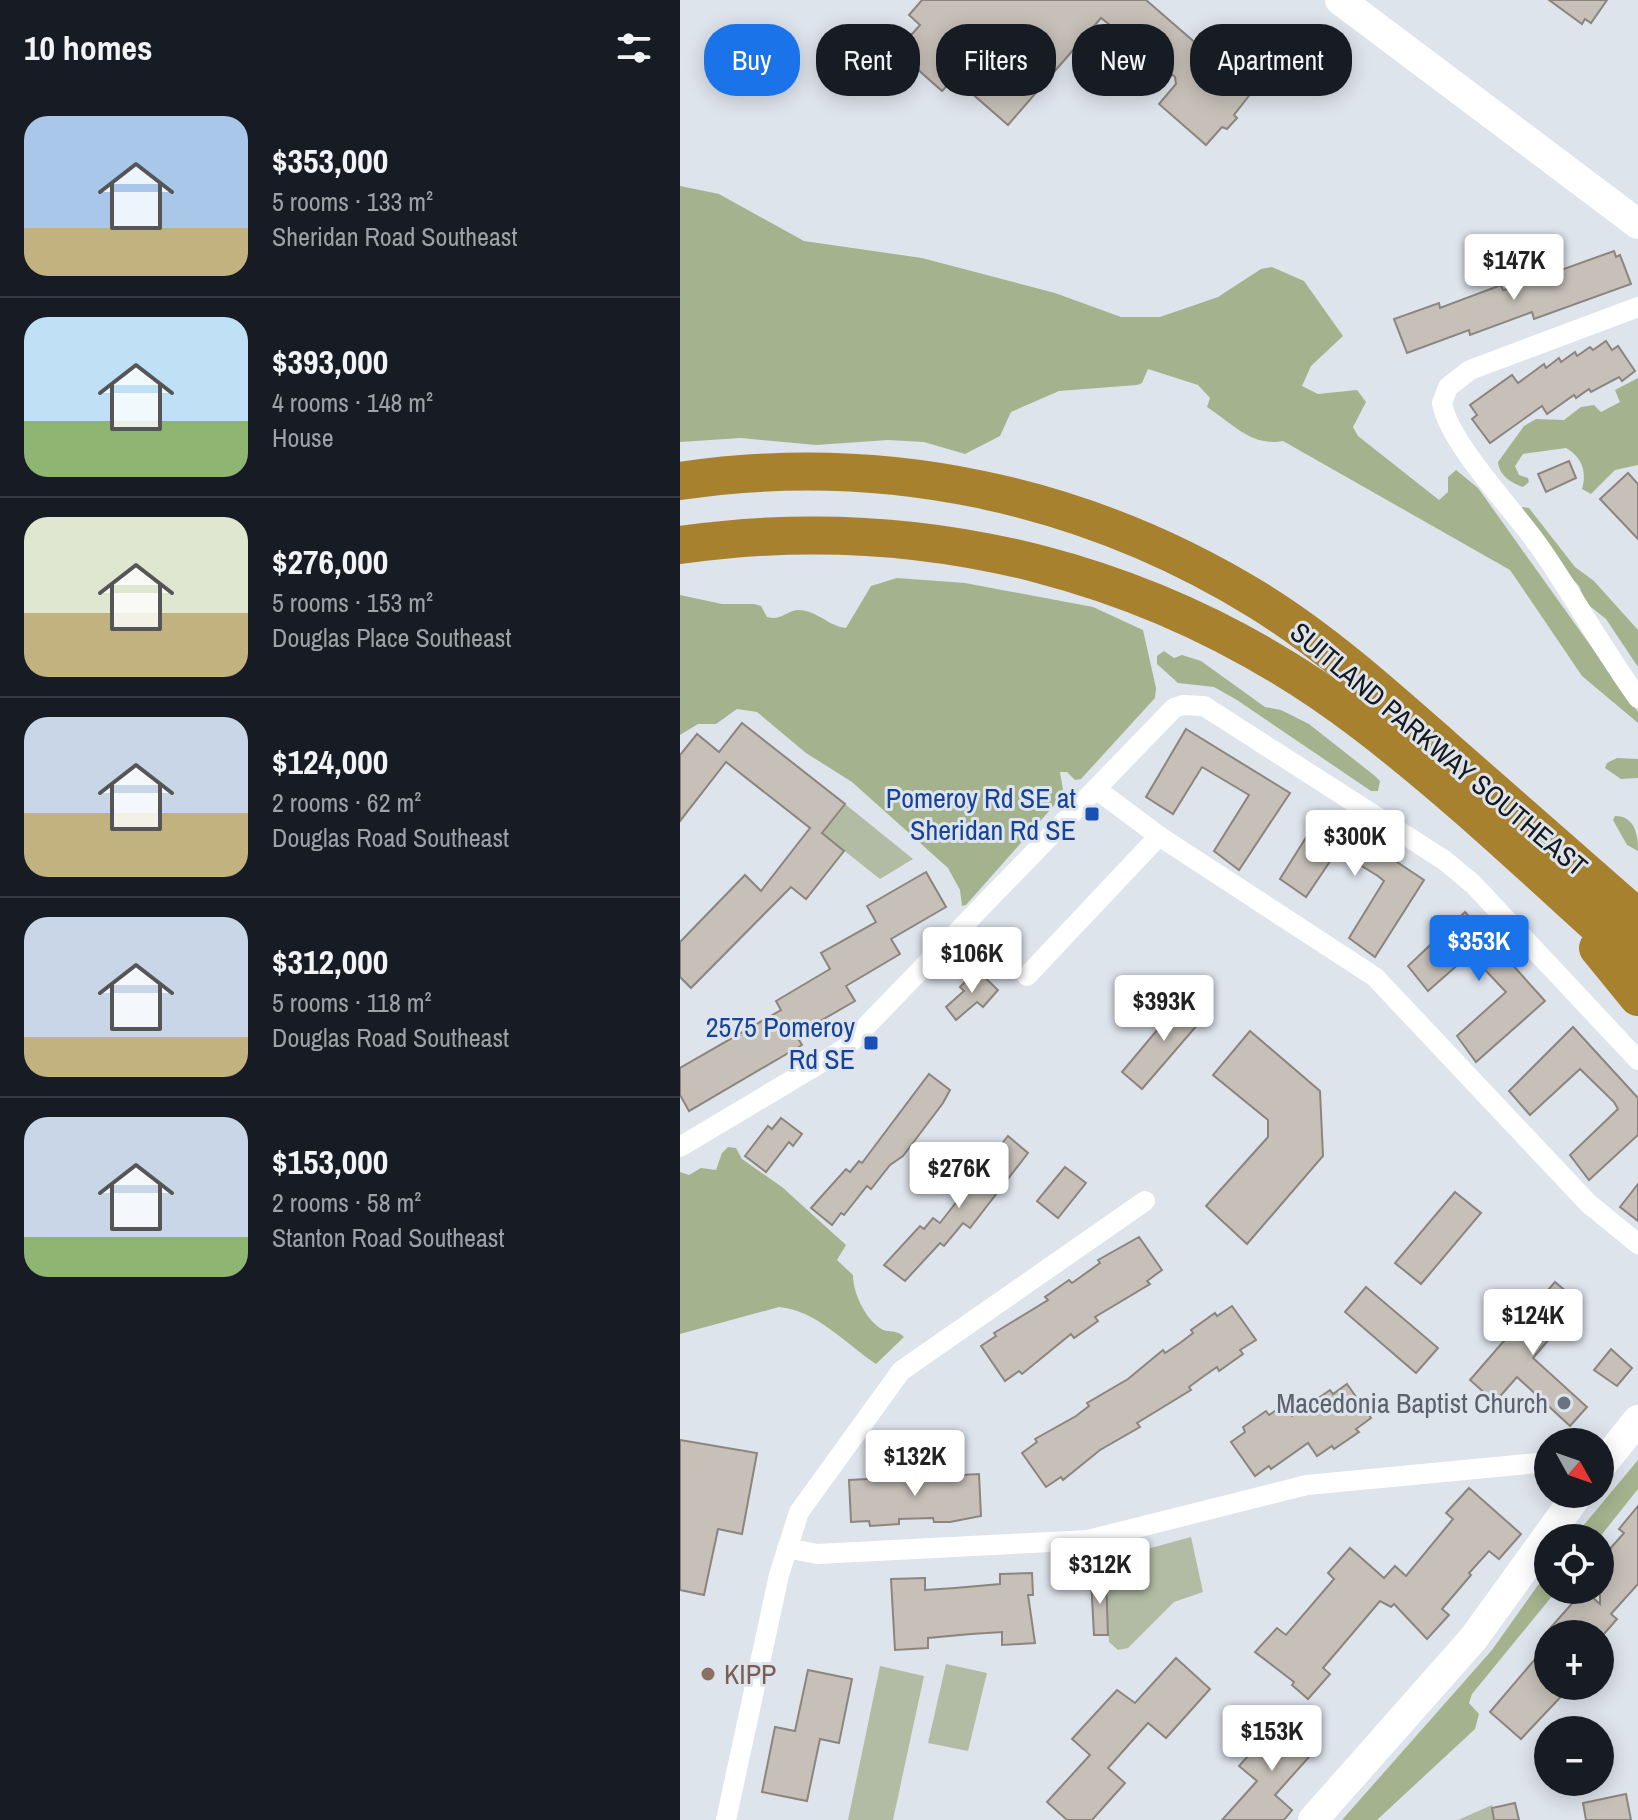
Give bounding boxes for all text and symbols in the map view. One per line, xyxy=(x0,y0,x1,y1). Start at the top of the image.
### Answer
chip: Buy xyxy=(704,24,800,96)
chip: Rent xyxy=(816,24,920,96)
chip: Filters xyxy=(936,24,1056,96)
chip: New xyxy=(1072,24,1174,96)
chip: Apartment xyxy=(1190,24,1352,96)
text: 10 homes xyxy=(24,25,153,71)
icon: filters xyxy=(612,26,656,70)
text: $353,000 xyxy=(272,138,388,184)
icon: home xyxy=(88,148,184,244)
text: 5 rooms · 133 m² xyxy=(272,184,433,219)
text: Sheridan Road Southeast xyxy=(272,219,517,254)
pin: $147K xyxy=(1458,234,1570,302)
text: $147K xyxy=(1483,242,1545,277)
text: $393,000 xyxy=(272,339,388,385)
icon: home xyxy=(88,349,184,445)
text: 4 rooms · 148 m² xyxy=(272,385,433,420)
text: House xyxy=(272,420,334,455)
text: $276,000 xyxy=(272,539,388,585)
icon: home xyxy=(88,549,184,645)
text: 5 rooms · 153 m² xyxy=(272,585,433,620)
street label: SUITLAND PARKWAY SOUTHEAST xyxy=(1282,613,1596,885)
text: Douglas Place Southeast xyxy=(272,620,511,655)
text: $124,000 xyxy=(272,739,388,785)
icon: home xyxy=(88,749,184,845)
place label: Pomeroy Rd SE at Sheridan Rd SE xyxy=(886,779,1076,849)
text: 2 rooms · 62 m² xyxy=(272,785,421,820)
marker: Pomeroy Rd SE at Sheridan Rd SE xyxy=(1083,805,1101,823)
pin: $300K xyxy=(1299,810,1411,878)
text: $300K xyxy=(1324,818,1386,853)
text: Douglas Road Southeast xyxy=(272,820,509,855)
pin: $353K xyxy=(1423,915,1535,983)
text: $353K xyxy=(1448,923,1510,958)
pin: $106K xyxy=(916,927,1028,995)
text: $106K xyxy=(941,935,1003,970)
text: $312,000 xyxy=(272,939,388,985)
icon: home xyxy=(88,949,184,1045)
pin: $393K xyxy=(1108,975,1220,1043)
text: $393K xyxy=(1133,983,1195,1018)
text: 5 rooms · 118 m² xyxy=(272,985,432,1020)
place label: 2575 Pomeroy Rd SE xyxy=(706,1008,856,1078)
text: Douglas Road Southeast xyxy=(272,1020,509,1055)
marker: 2575 Pomeroy Rd SE xyxy=(862,1034,880,1052)
text: $153,000 xyxy=(272,1139,388,1185)
pin: $276K xyxy=(903,1142,1015,1210)
icon: home xyxy=(88,1149,184,1245)
text: $276K xyxy=(928,1150,990,1185)
text: 2 rooms · 58 m² xyxy=(272,1185,421,1220)
text: Stanton Road Southeast xyxy=(272,1220,504,1255)
pin: $124K xyxy=(1477,1289,1589,1357)
text: $124K xyxy=(1502,1297,1564,1332)
place label: Macedonia Baptist Church xyxy=(1276,1384,1548,1422)
marker: Macedonia Baptist Church xyxy=(1555,1394,1573,1412)
north arrow xyxy=(1534,1428,1614,1508)
map controls xyxy=(1534,1428,1614,1796)
pin: $132K xyxy=(859,1430,971,1498)
text: $132K xyxy=(884,1438,946,1473)
button: locate xyxy=(1534,1524,1614,1604)
pin: $312K xyxy=(1044,1538,1156,1606)
text: $312K xyxy=(1069,1546,1131,1581)
button: + xyxy=(1534,1620,1614,1700)
place label: KIPP xyxy=(724,1655,776,1693)
marker: KIPP xyxy=(699,1665,717,1683)
pin: $153K xyxy=(1216,1705,1328,1773)
text: $153K xyxy=(1241,1713,1303,1748)
button: − xyxy=(1534,1716,1614,1796)

